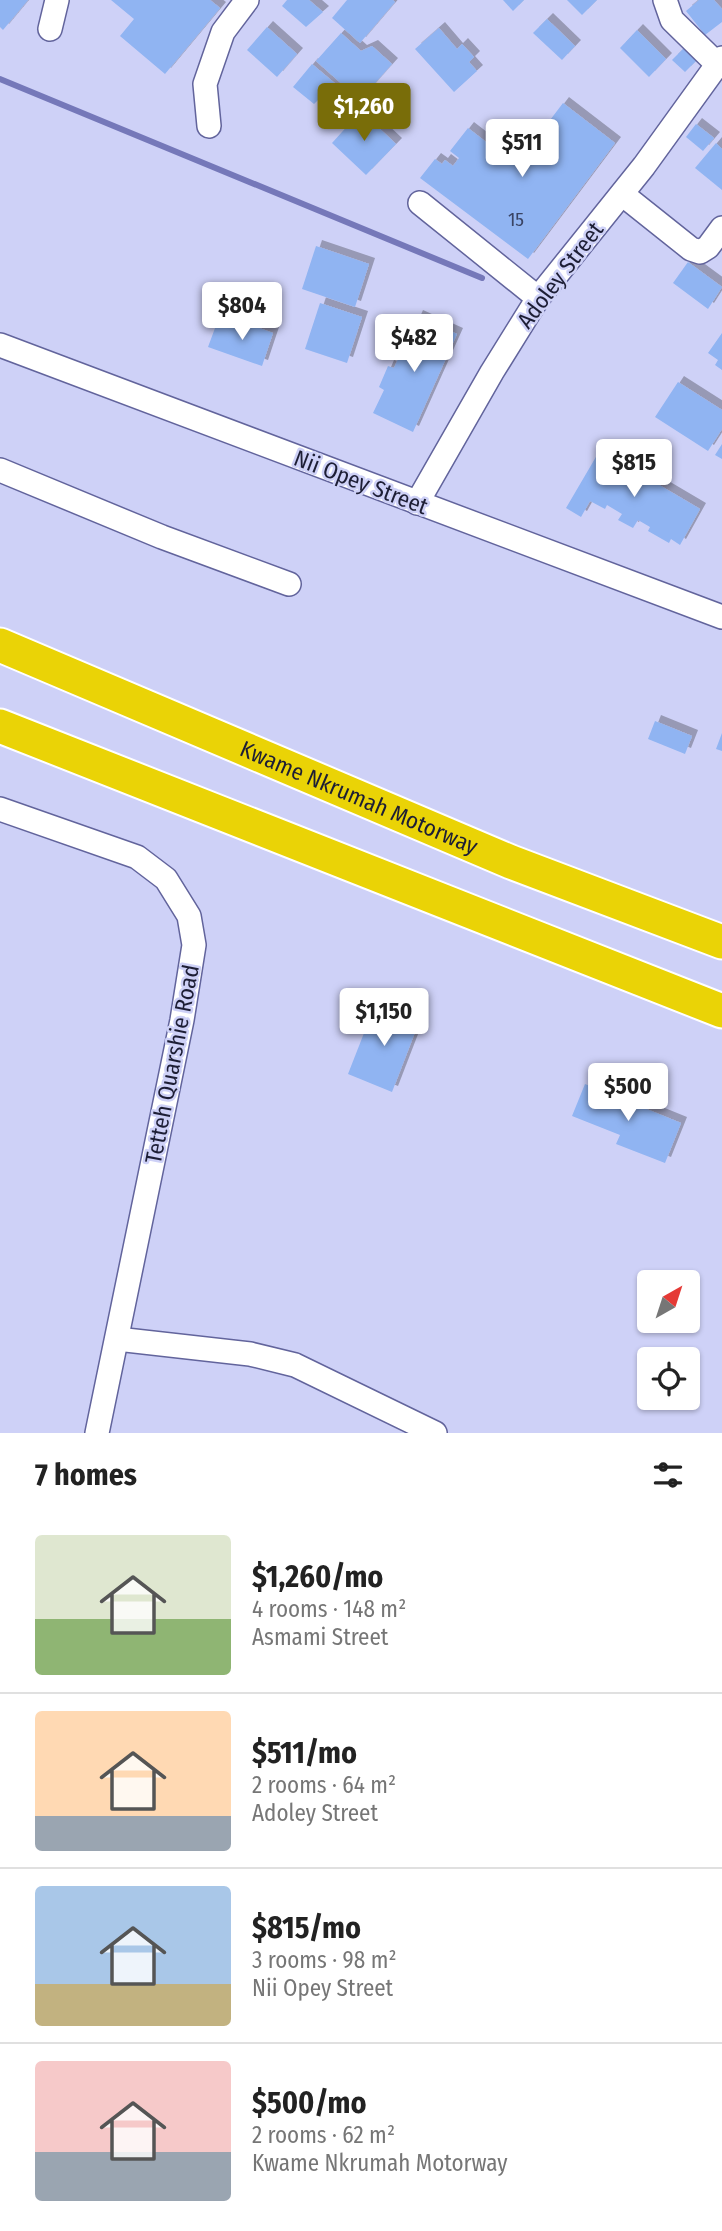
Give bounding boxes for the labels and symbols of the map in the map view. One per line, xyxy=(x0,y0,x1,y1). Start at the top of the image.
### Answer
pin: $1,260 xyxy=(307,83,421,143)
pin: $511 xyxy=(481,120,563,179)
house number: 15 xyxy=(508,208,524,231)
street label: Adoley Street xyxy=(511,216,609,334)
pin: $804 xyxy=(201,282,283,342)
pin: $482 xyxy=(373,314,455,374)
pin: $815 xyxy=(593,440,675,499)
street label: Nii Opey Street xyxy=(290,444,432,521)
street label: Kwame Nkrumah Motorway xyxy=(236,735,483,861)
street label: Tetteh Quarshie Road xyxy=(139,962,205,1166)
pin: $1,150 xyxy=(327,988,441,1048)
pin: $500 xyxy=(587,1064,669,1123)
north arrow xyxy=(637,1270,700,1334)

